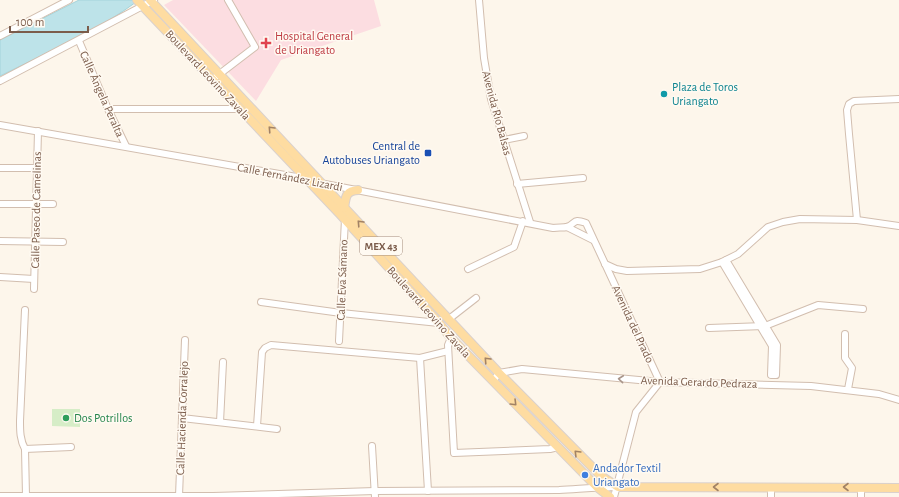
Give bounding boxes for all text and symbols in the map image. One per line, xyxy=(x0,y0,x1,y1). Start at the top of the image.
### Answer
scale bar xyxy=(10,8,88,34)
text: 100 m xyxy=(16,16,44,28)
street label: Boulevard Leovino Zavala xyxy=(163,28,253,123)
place label: Hospital General de Uriangato xyxy=(275,30,353,56)
marker: Hospital General de Uriangato xyxy=(260,37,272,49)
street label: Calle Ángela Peralta xyxy=(78,49,127,139)
street label: Avenida Río Balsas xyxy=(480,70,514,156)
place label: Plaza de Toros Uriangato xyxy=(672,81,738,107)
marker: Plaza de Toros Uriangato xyxy=(659,89,669,99)
one-way arrow xyxy=(269,126,276,133)
place label: Central de Autobuses Uriangato xyxy=(322,140,420,166)
marker: Central de Autobuses Uriangato xyxy=(423,148,433,158)
street label: Calle Paseo de Camelinas xyxy=(29,151,43,269)
street label: Calle Fernández Lizardi xyxy=(236,161,344,193)
one-way arrow xyxy=(357,220,365,228)
road number: MEX 43 xyxy=(360,237,402,255)
street label: Calle Eva Sámano xyxy=(335,239,349,321)
street label: Boulevard Leovino Zavala xyxy=(385,264,473,360)
street label: Avenida del Prado xyxy=(610,283,656,365)
one-way arrow xyxy=(484,357,491,364)
street label: Calle Hacienda Corralejo xyxy=(174,361,191,475)
one-way arrow xyxy=(618,374,624,383)
street label: Avenida Gerardo Pedraza xyxy=(640,374,758,390)
one-way arrow xyxy=(509,398,517,406)
place label: Dos Potrillos xyxy=(74,412,133,424)
marker: Dos Potrillos xyxy=(61,413,71,423)
one-way arrow xyxy=(574,450,582,458)
place label: Andador Textil Uriangato xyxy=(593,462,661,488)
marker: Andador Textil Uriangato xyxy=(580,470,590,480)
one-way arrow xyxy=(713,483,719,491)
one-way arrow xyxy=(843,483,849,491)

